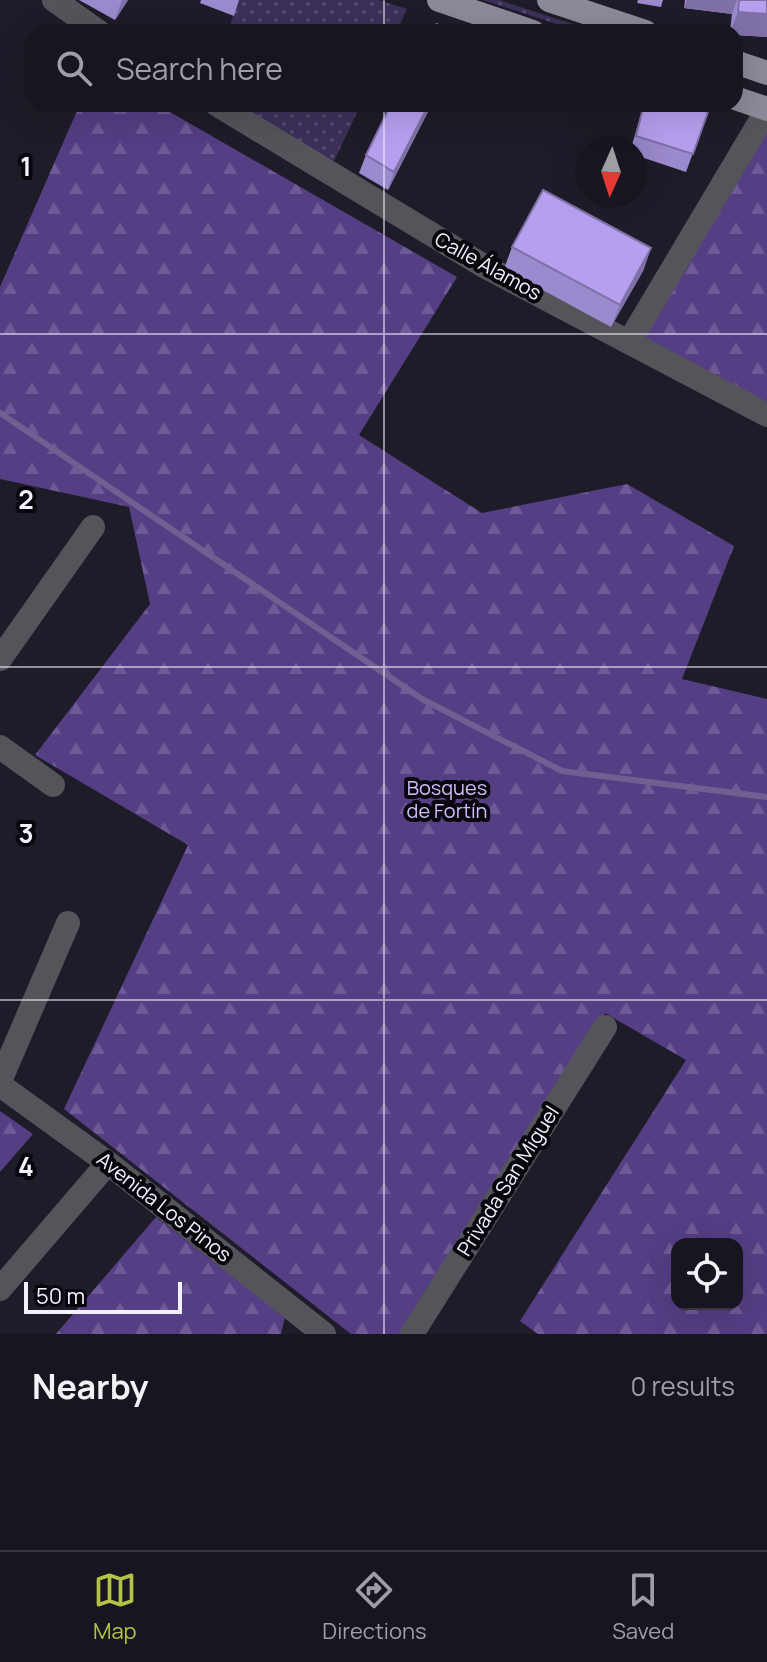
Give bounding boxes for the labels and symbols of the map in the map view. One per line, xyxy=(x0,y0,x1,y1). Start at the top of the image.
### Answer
north arrow xyxy=(575,136,647,208)
text: 1 xyxy=(20,148,32,184)
street label: Calle Álamos xyxy=(430,225,546,306)
text: 2 xyxy=(18,481,34,517)
park label: Bosques de Fortín xyxy=(407,774,487,824)
text: 3 xyxy=(18,815,34,851)
street label: Privada San Miguel xyxy=(450,1100,565,1261)
street label: Avenida Los Pinos xyxy=(91,1146,237,1268)
text: 4 xyxy=(18,1148,34,1184)
scale bar xyxy=(24,1278,182,1314)

